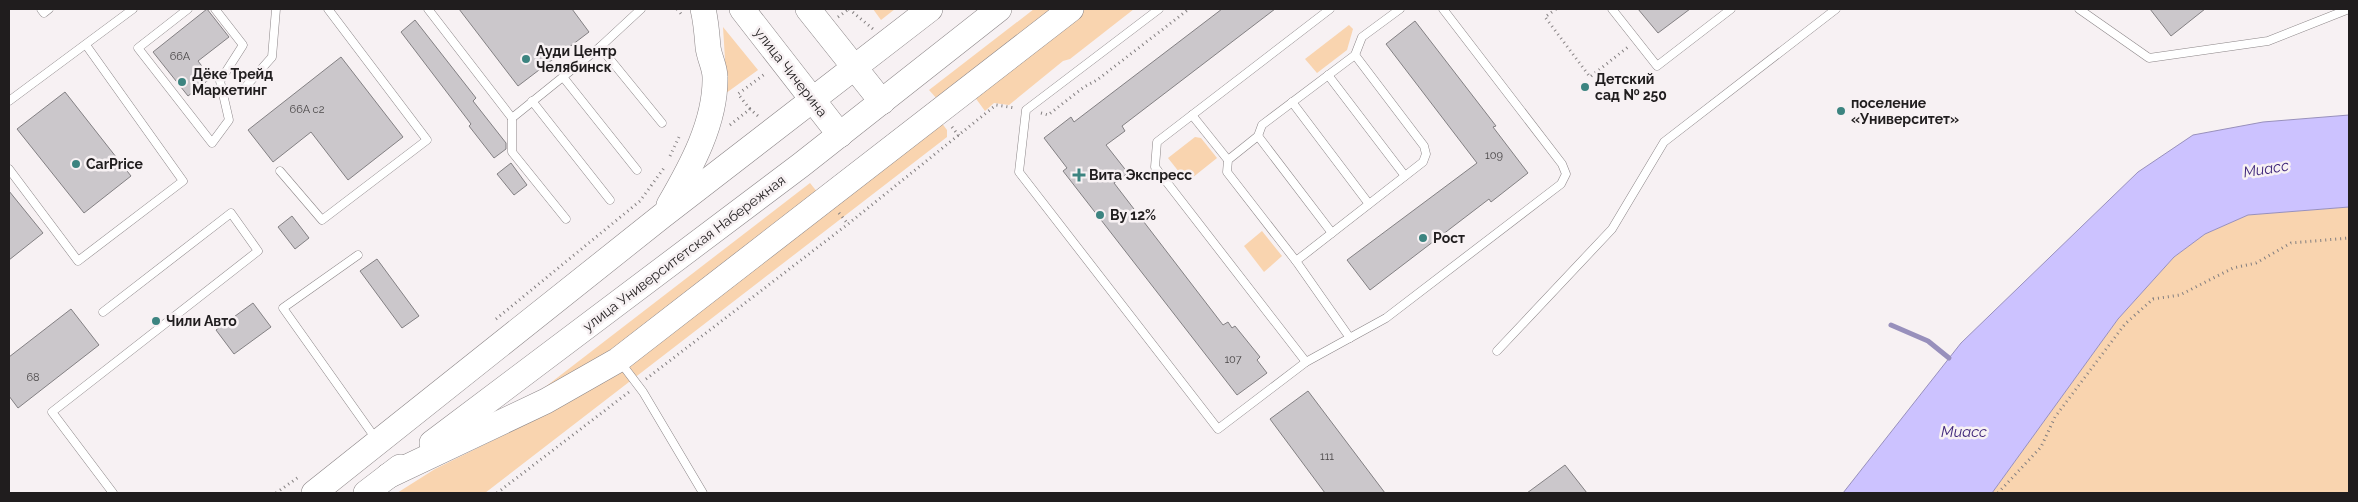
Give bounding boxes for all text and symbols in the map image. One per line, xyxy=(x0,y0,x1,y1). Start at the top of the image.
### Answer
street label: улица Чичерина xyxy=(751,24,831,120)
place label: Ауди Центр Челябинск xyxy=(536,43,617,75)
house number: 66А xyxy=(170,50,191,63)
marker: Ауди Центр Челябинск xyxy=(520,53,532,65)
place label: Дёке Трейд Маркетинг xyxy=(192,66,273,98)
place label: Детский сад № 250 xyxy=(1595,71,1667,103)
marker: Дёке Трейд Маркетинг xyxy=(176,76,188,88)
marker: Детский сад № 250 xyxy=(1579,81,1591,93)
place label: поселение «Университет» xyxy=(1851,95,1959,127)
house number: 66А с2 xyxy=(290,103,325,116)
marker: поселение «Университет» xyxy=(1835,105,1847,117)
house number: 109 xyxy=(1485,149,1503,162)
place label: CarPrice xyxy=(86,156,144,172)
water label: Миасс xyxy=(2242,157,2290,181)
marker: CarPrice xyxy=(70,158,82,170)
place label: Вита Экспресс xyxy=(1089,167,1192,183)
marker: Вита Экспресс xyxy=(1073,169,1085,181)
street label: улица Университетская Набережная xyxy=(580,172,788,334)
place label: Ву 12% xyxy=(1110,207,1156,223)
marker: Ву 12% xyxy=(1094,209,1106,221)
place label: Рост xyxy=(1433,230,1465,246)
marker: Рост xyxy=(1417,232,1429,244)
place label: Чили Авто xyxy=(166,313,237,329)
marker: Чили Авто xyxy=(150,315,162,327)
house number: 107 xyxy=(1224,353,1242,366)
house number: 68 xyxy=(26,371,40,384)
water label: Миасс xyxy=(1941,423,1987,441)
house number: 111 xyxy=(1320,450,1334,463)

